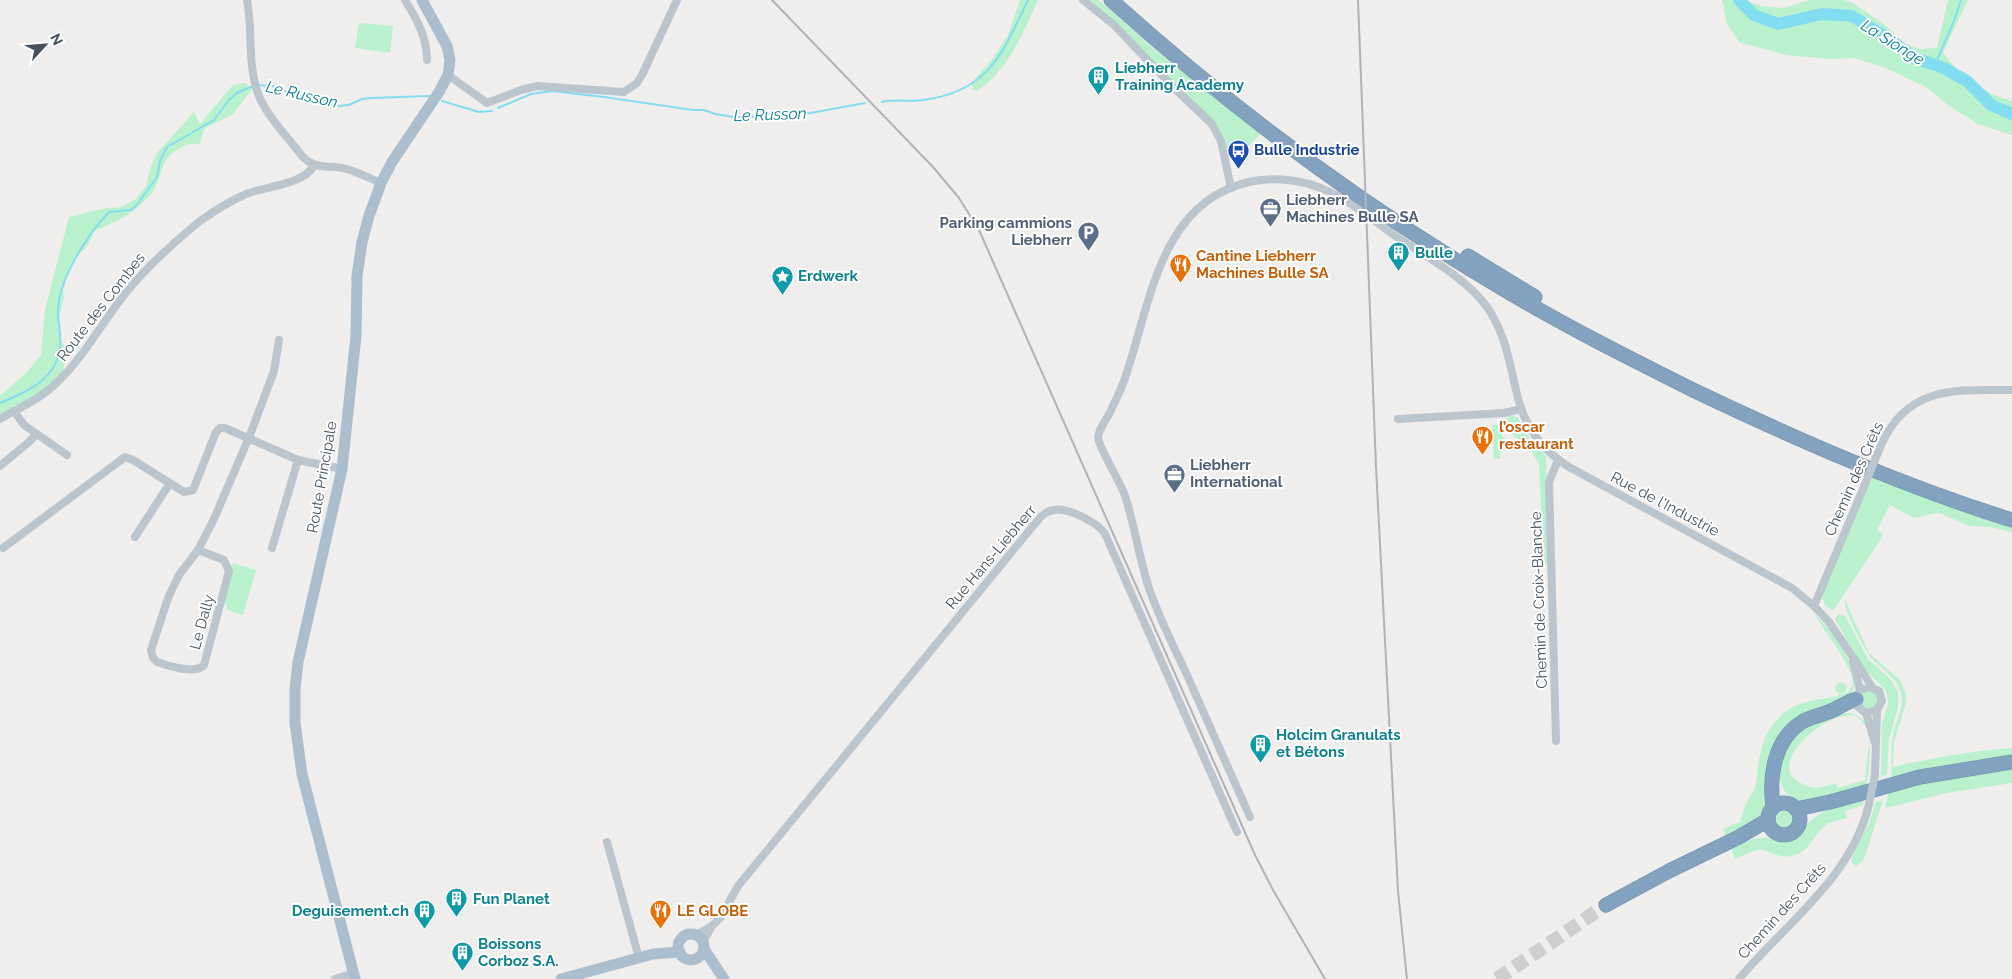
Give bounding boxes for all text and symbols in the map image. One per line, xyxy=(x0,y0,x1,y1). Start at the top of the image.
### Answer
water label: La Sionge xyxy=(1858,16,1928,70)
north arrow xyxy=(20,20,70,70)
text: N xyxy=(47,31,66,48)
place label: Liebherr Training Academy xyxy=(1115,59,1245,94)
building icon: Liebherr Training Academy xyxy=(1087,65,1111,96)
water label: Le Russon xyxy=(264,77,340,112)
water label: Le Russon xyxy=(733,104,807,125)
bus stop icon: Bulle Industrie xyxy=(1226,138,1250,169)
place label: Bulle Industrie xyxy=(1254,141,1360,159)
place label: Liebherr Machines Bulle SA xyxy=(1286,191,1419,226)
office icon: Liebherr Machines Bulle SA xyxy=(1258,197,1282,228)
place label: Parking cammions Liebherr xyxy=(940,214,1072,249)
parking icon: Parking cammions Liebherr xyxy=(1076,220,1100,251)
building icon: Bulle xyxy=(1387,241,1411,272)
place label: Bulle xyxy=(1415,244,1453,262)
place label: Cantine Liebherr Machines Bulle SA xyxy=(1196,247,1329,282)
street label: Route des Combes xyxy=(53,249,149,365)
restaurant icon: Cantine Liebherr Machines Bulle SA xyxy=(1168,253,1192,284)
place icon: Erdwerk xyxy=(770,264,794,295)
place label: Erdwerk xyxy=(798,267,858,285)
place label: l’oscar restaurant xyxy=(1499,418,1574,453)
street label: Route Principale xyxy=(303,419,341,534)
street label: Chemin des Crêts xyxy=(1821,419,1887,539)
restaurant icon: l’oscar restaurant xyxy=(1471,424,1495,455)
place label: Liebherr International xyxy=(1190,456,1283,491)
office icon: Liebherr International xyxy=(1162,462,1186,493)
street label: Rue de l'Industrie xyxy=(1608,468,1723,540)
street label: Rue Hans-Liebherr xyxy=(942,501,1040,613)
street label: Chemin de Croix-Blanche xyxy=(1527,511,1551,689)
street label: Le Dally xyxy=(186,593,218,651)
place label: Holcim Granulats et Bétons xyxy=(1276,726,1401,761)
building icon: Holcim Granulats et Bétons xyxy=(1248,732,1272,763)
street label: Chemin des Crêts xyxy=(1734,859,1830,963)
building icon: Fun Planet xyxy=(445,887,469,918)
place label: Fun Planet xyxy=(473,890,550,908)
building icon: Deguisement.ch xyxy=(413,899,437,930)
restaurant icon: LE GLOBE xyxy=(649,899,673,930)
place label: Deguisement.ch xyxy=(292,902,409,920)
place label: LE GLOBE xyxy=(677,902,748,920)
place label: Boissons Corboz S.A. xyxy=(478,935,559,970)
building icon: Boissons Corboz S.A. xyxy=(450,941,474,972)

